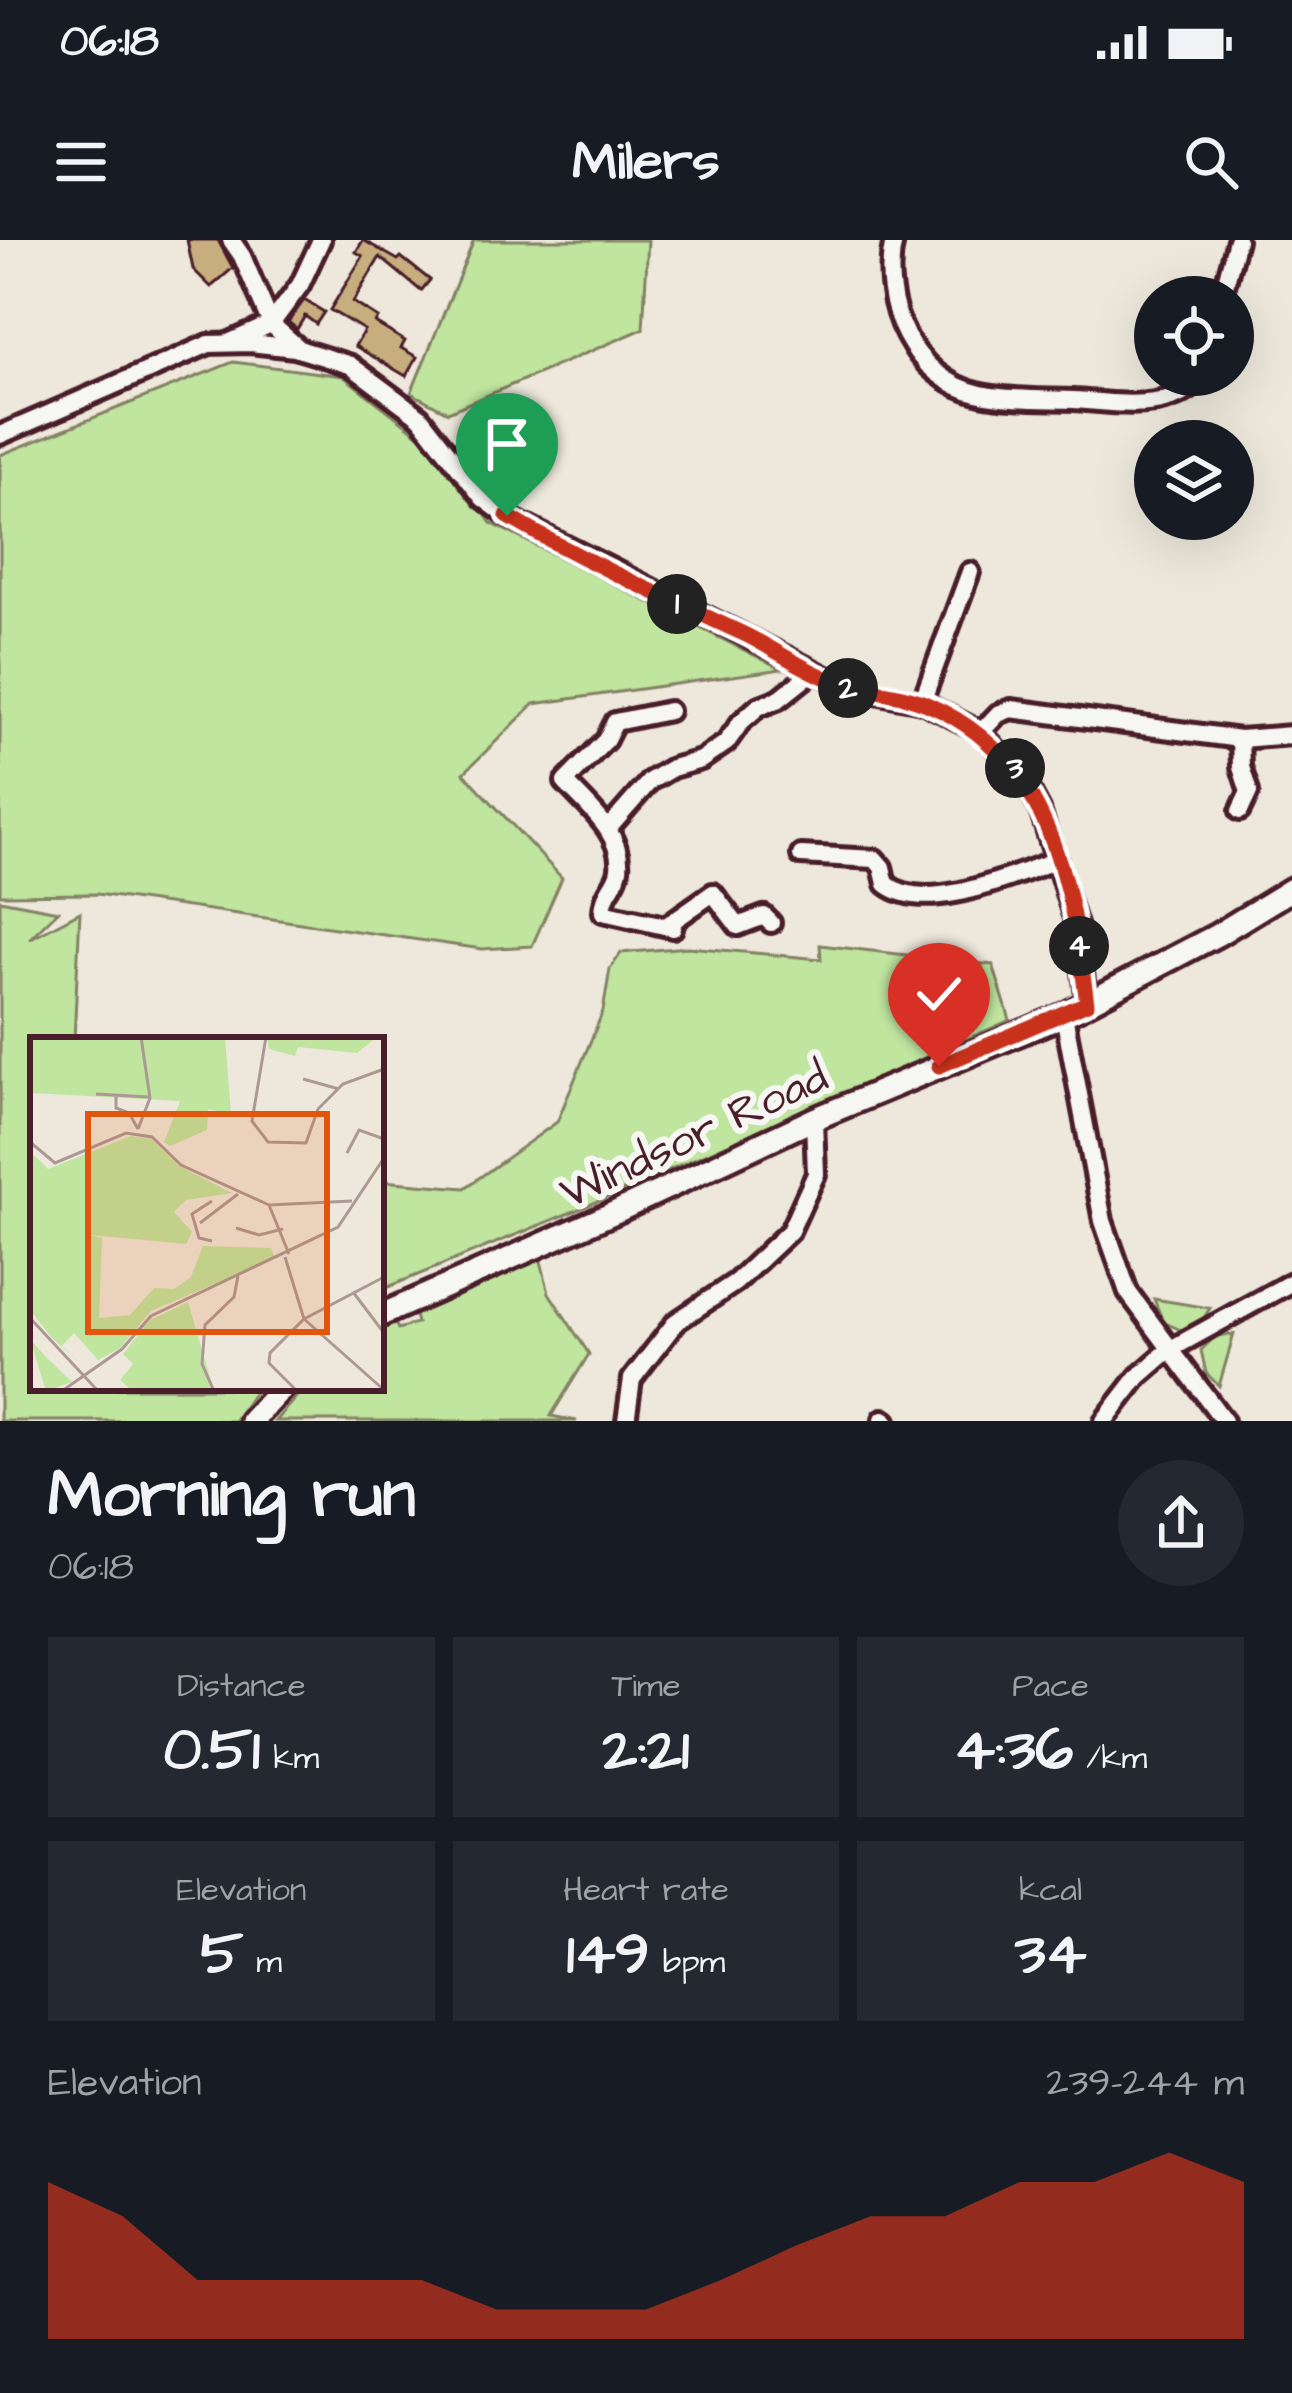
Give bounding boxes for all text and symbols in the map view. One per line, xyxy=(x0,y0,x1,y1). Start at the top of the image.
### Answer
text: 06:18 xyxy=(60,11,159,73)
text: Milers xyxy=(572,125,720,200)
icon: menu xyxy=(48,129,114,195)
icon: search xyxy=(1178,129,1244,195)
map controls xyxy=(1134,276,1254,540)
button: locate xyxy=(1134,276,1254,396)
pin xyxy=(456,393,558,516)
icon: arrive xyxy=(474,411,540,477)
button: layers xyxy=(1134,420,1254,540)
pin: 1 xyxy=(647,574,707,634)
text: 1 xyxy=(675,581,679,627)
pin: 2 xyxy=(818,658,878,718)
text: 2 xyxy=(839,665,857,711)
pin: 3 xyxy=(985,738,1045,798)
text: 3 xyxy=(1007,745,1023,791)
pin: 4 xyxy=(1049,916,1109,976)
text: 4 xyxy=(1068,923,1090,969)
pin xyxy=(888,943,990,1066)
icon: check xyxy=(906,961,972,1027)
inset map xyxy=(30,1037,384,1391)
street label: Windsor Road xyxy=(550,1047,838,1225)
text: Morning run xyxy=(48,1450,416,1542)
button: share xyxy=(1118,1460,1244,1586)
text: 06:18 xyxy=(48,1541,134,1595)
text: Distance xyxy=(177,1663,305,1709)
text: Time xyxy=(611,1663,681,1709)
text: Pace xyxy=(1012,1663,1089,1709)
text: 0.51 xyxy=(164,1709,260,1792)
text: 2:21 xyxy=(603,1709,689,1792)
text: 4:36 xyxy=(954,1709,1073,1792)
text: km xyxy=(260,1735,319,1781)
text: /km xyxy=(1073,1735,1147,1781)
text: Elevation xyxy=(176,1867,306,1913)
text: Heart rate xyxy=(563,1867,729,1913)
text: kcal xyxy=(1019,1867,1082,1913)
text: 5 xyxy=(201,1913,243,1996)
text: 149 xyxy=(567,1913,649,1996)
text: 34 xyxy=(1015,1913,1086,1996)
text: m xyxy=(243,1939,282,1985)
text: bpm xyxy=(649,1939,725,1985)
text: Elevation xyxy=(48,2057,202,2111)
text: 239–244 m xyxy=(1046,2057,1244,2111)

